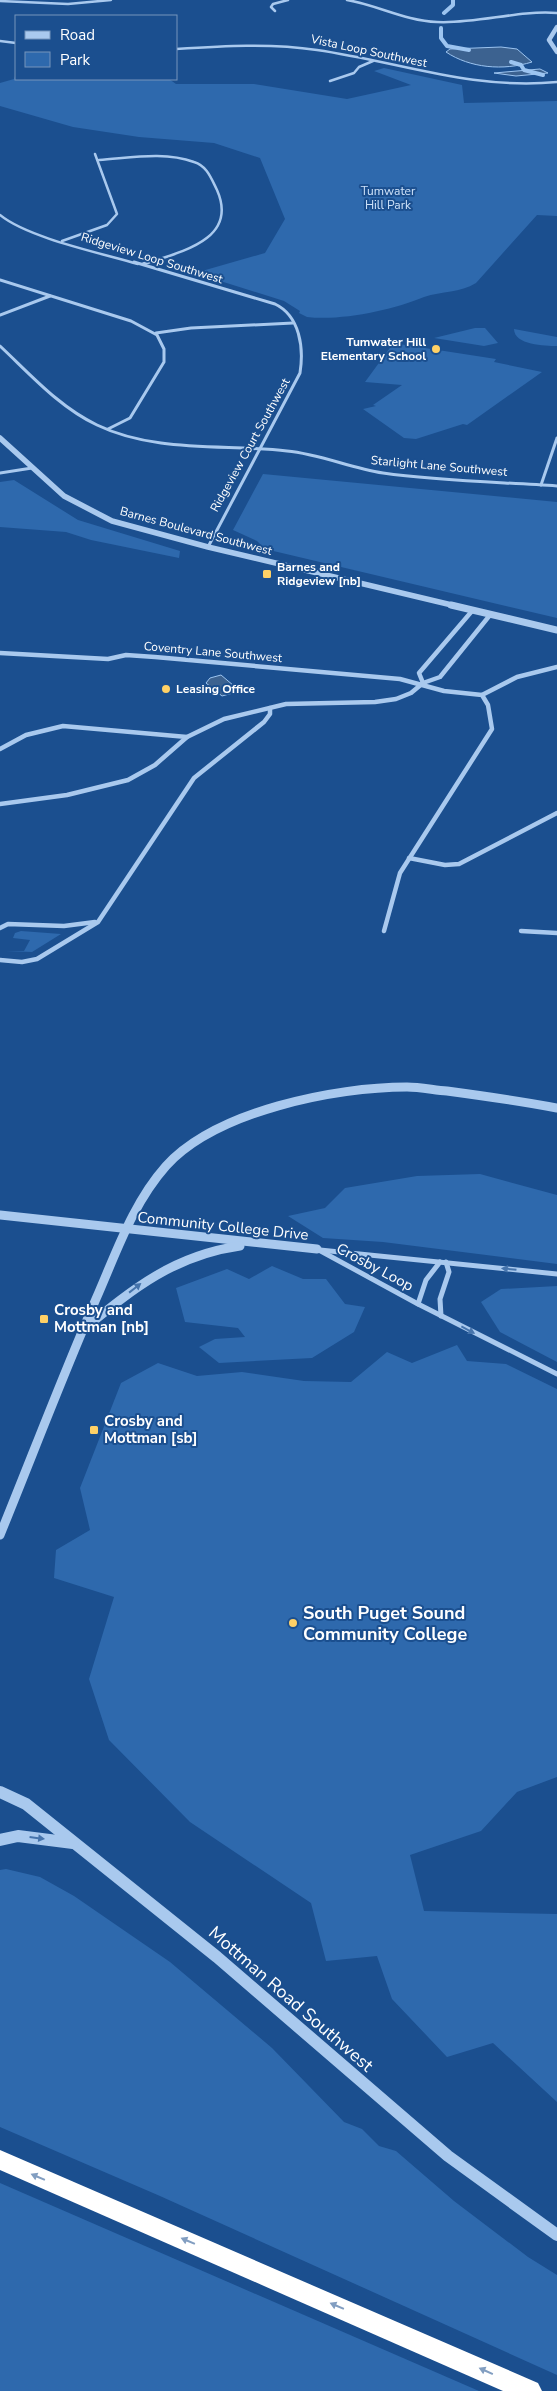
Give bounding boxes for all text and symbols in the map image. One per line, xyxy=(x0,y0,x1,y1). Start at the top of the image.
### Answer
legend xyxy=(15,15,178,80)
text: Road xyxy=(60,25,95,45)
street label: Vista Loop Southwest xyxy=(308,31,429,71)
text: Park xyxy=(60,50,90,70)
park label: Tumwater Hill Park xyxy=(361,183,416,213)
street label: Ridgeview Loop Southwest xyxy=(79,229,226,287)
place label: Tumwater Hill Elementary School xyxy=(321,334,426,364)
marker: Tumwater Hill Elementary School xyxy=(430,343,442,355)
street label: Ridgeview Court Southwest xyxy=(206,375,294,515)
street label: Starlight Lane Southwest xyxy=(370,452,509,480)
street label: Barnes Boulevard Southwest xyxy=(118,503,275,559)
place label: Barnes and Ridgeview [nb] xyxy=(277,559,361,589)
marker: Barnes and Ridgeview [nb] xyxy=(261,568,273,580)
street label: Coventry Lane Southwest xyxy=(143,638,284,666)
place label: Leasing Office xyxy=(176,681,256,697)
marker: Leasing Office xyxy=(160,683,172,695)
street label: Community College Drive xyxy=(137,1207,310,1245)
street label: Crosby Loop xyxy=(333,1238,417,1296)
one-way arrow xyxy=(500,1265,516,1273)
one-way arrow xyxy=(128,1283,141,1294)
place label: Crosby and Mottman [nb] xyxy=(54,1300,149,1337)
marker: Crosby and Mottman [nb] xyxy=(38,1313,50,1325)
one-way arrow xyxy=(461,1326,475,1334)
place label: Crosby and Mottman [sb] xyxy=(104,1411,198,1448)
marker: Crosby and Mottman [sb] xyxy=(88,1424,100,1436)
place label: South Puget Sound Community College xyxy=(303,1601,467,1646)
marker: South Puget Sound Community College xyxy=(287,1617,299,1629)
one-way arrow xyxy=(29,1834,45,1842)
street label: Mottman Road Southwest xyxy=(203,1921,379,2078)
one-way arrow xyxy=(31,2172,45,2180)
one-way arrow xyxy=(181,2237,195,2245)
one-way arrow xyxy=(330,2301,344,2309)
one-way arrow xyxy=(479,2367,493,2375)

